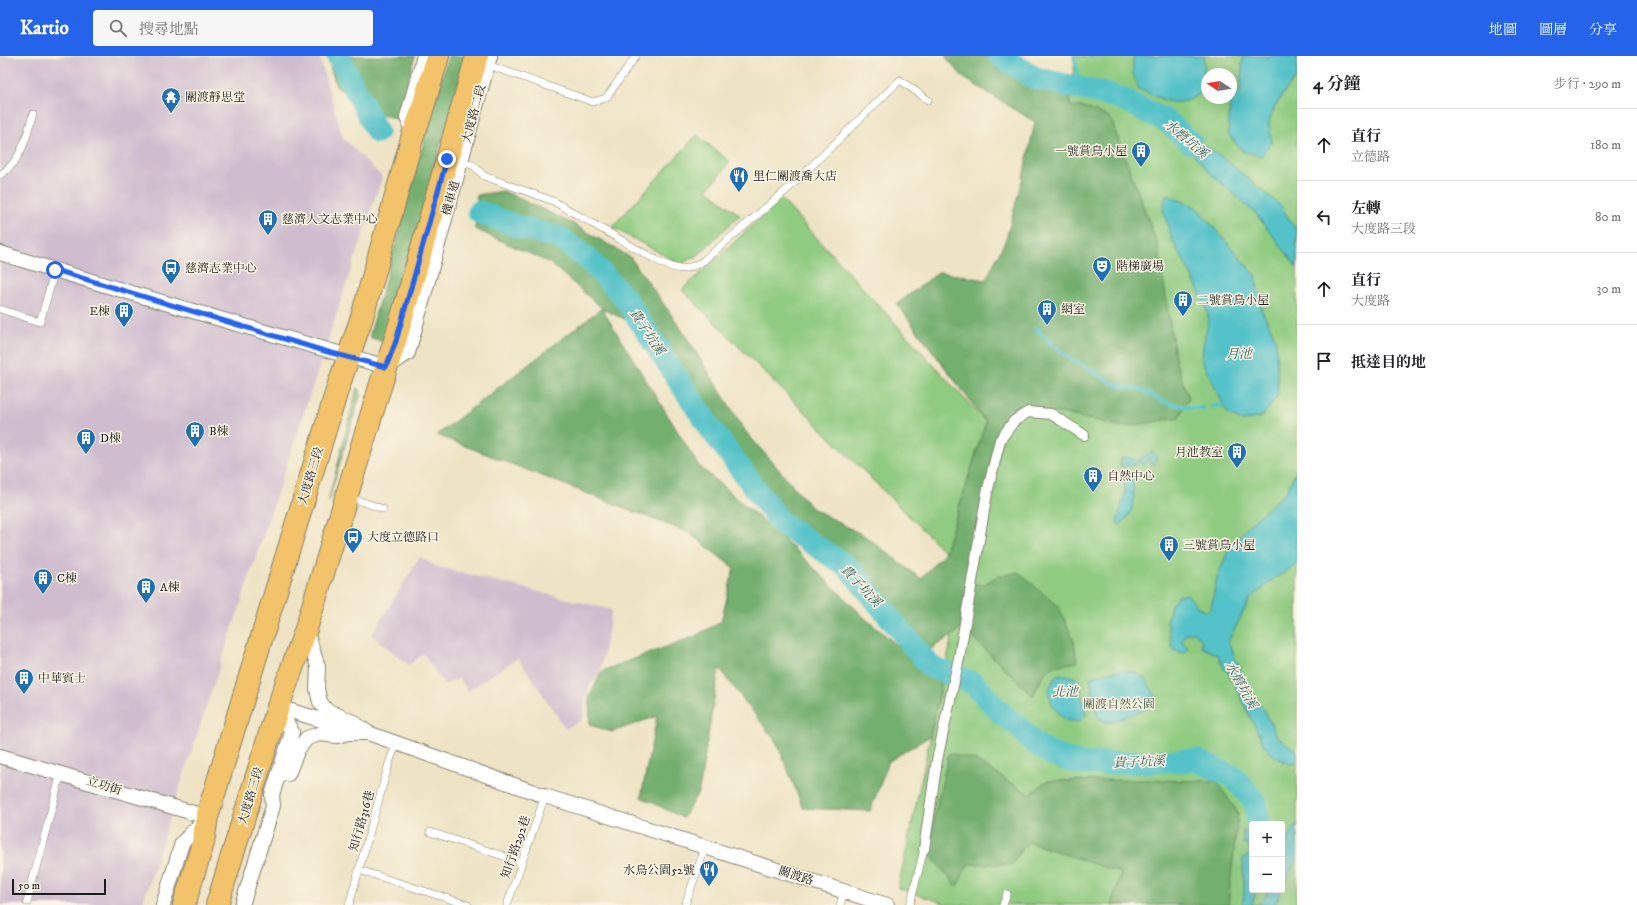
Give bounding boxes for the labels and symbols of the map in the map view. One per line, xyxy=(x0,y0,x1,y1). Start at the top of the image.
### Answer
north arrow xyxy=(1201,68,1237,104)
street label: 大度路二段 xyxy=(459,83,489,145)
temple icon: 關渡靜思堂 xyxy=(160,86,182,114)
place label: 關渡靜思堂 xyxy=(185,90,245,105)
water label: 水磨坑溪 xyxy=(1161,116,1213,163)
building icon: 一號賞鳥小屋 xyxy=(1130,140,1152,168)
place label: 一號賞鳥小屋 xyxy=(1055,144,1127,159)
route end xyxy=(438,150,456,168)
restaurant icon: 里仁關渡喬大店 xyxy=(728,165,750,193)
place label: 里仁關渡喬大店 xyxy=(753,169,837,184)
street label: 機車道 xyxy=(439,179,463,217)
building icon: 慈濟人文志業中心 xyxy=(257,208,279,236)
place label: 慈濟人文志業中心 xyxy=(282,212,378,227)
theatre icon: 階梯廣場 xyxy=(1091,255,1113,283)
bus stop icon: 慈濟志業中心 xyxy=(160,257,182,285)
place label: 階梯廣場 xyxy=(1116,259,1164,274)
route start xyxy=(46,261,64,279)
place label: 慈濟志業中心 xyxy=(185,261,257,276)
building icon: 二號賞鳥小屋 xyxy=(1172,289,1194,317)
place label: 二號賞鳥小屋 xyxy=(1197,293,1269,308)
building icon: 網室 xyxy=(1036,298,1058,326)
building icon: E棟 xyxy=(113,300,135,328)
place label: 網室 xyxy=(1061,302,1085,317)
place label: E棟 xyxy=(90,304,110,319)
water label: 貴子坑溪 xyxy=(626,306,669,360)
water label: 月池 xyxy=(1226,346,1254,362)
building icon: B棟 xyxy=(184,420,206,448)
place label: B棟 xyxy=(209,424,229,439)
building icon: D棟 xyxy=(75,427,97,455)
place label: D棟 xyxy=(100,431,121,446)
building icon: 月池教室 xyxy=(1226,441,1248,469)
street label: 大度路三段 xyxy=(295,445,327,507)
place label: 月池教室 xyxy=(1175,445,1223,460)
building icon: 自然中心 xyxy=(1082,465,1104,493)
place label: 自然中心 xyxy=(1107,469,1155,484)
bus stop icon: 大度立德路口 xyxy=(342,526,364,554)
place label: 大度立德路口 xyxy=(367,530,439,545)
building icon: 三號賞鳥小屋 xyxy=(1158,534,1180,562)
place label: 三號賞鳥小屋 xyxy=(1183,538,1255,553)
water label: 貴子坑溪 xyxy=(837,562,886,612)
building icon: C棟 xyxy=(32,567,54,595)
place label: C棟 xyxy=(57,571,77,586)
building icon: A棟 xyxy=(135,576,157,604)
place label: A棟 xyxy=(160,580,180,595)
water label: 水磨坑溪 xyxy=(1221,658,1262,713)
building icon: 中華賓士 xyxy=(13,667,35,695)
place label: 中華賓士 xyxy=(38,671,86,686)
water label: 北池 xyxy=(1052,684,1080,700)
park label: 關渡自然公園 xyxy=(1083,697,1155,712)
water label: 貴子坑溪 xyxy=(1113,753,1167,771)
street label: 大度路三段 xyxy=(235,765,267,827)
street label: 立功街 xyxy=(85,774,124,799)
street label: 知行路316巷 xyxy=(346,789,378,853)
street label: 知行路292巷 xyxy=(498,813,534,881)
restaurant icon: 水鳥公園52號 xyxy=(698,859,720,887)
place label: 水鳥公園52號 xyxy=(623,863,695,878)
street label: 關渡路 xyxy=(777,863,815,889)
scale bar xyxy=(12,877,106,896)

